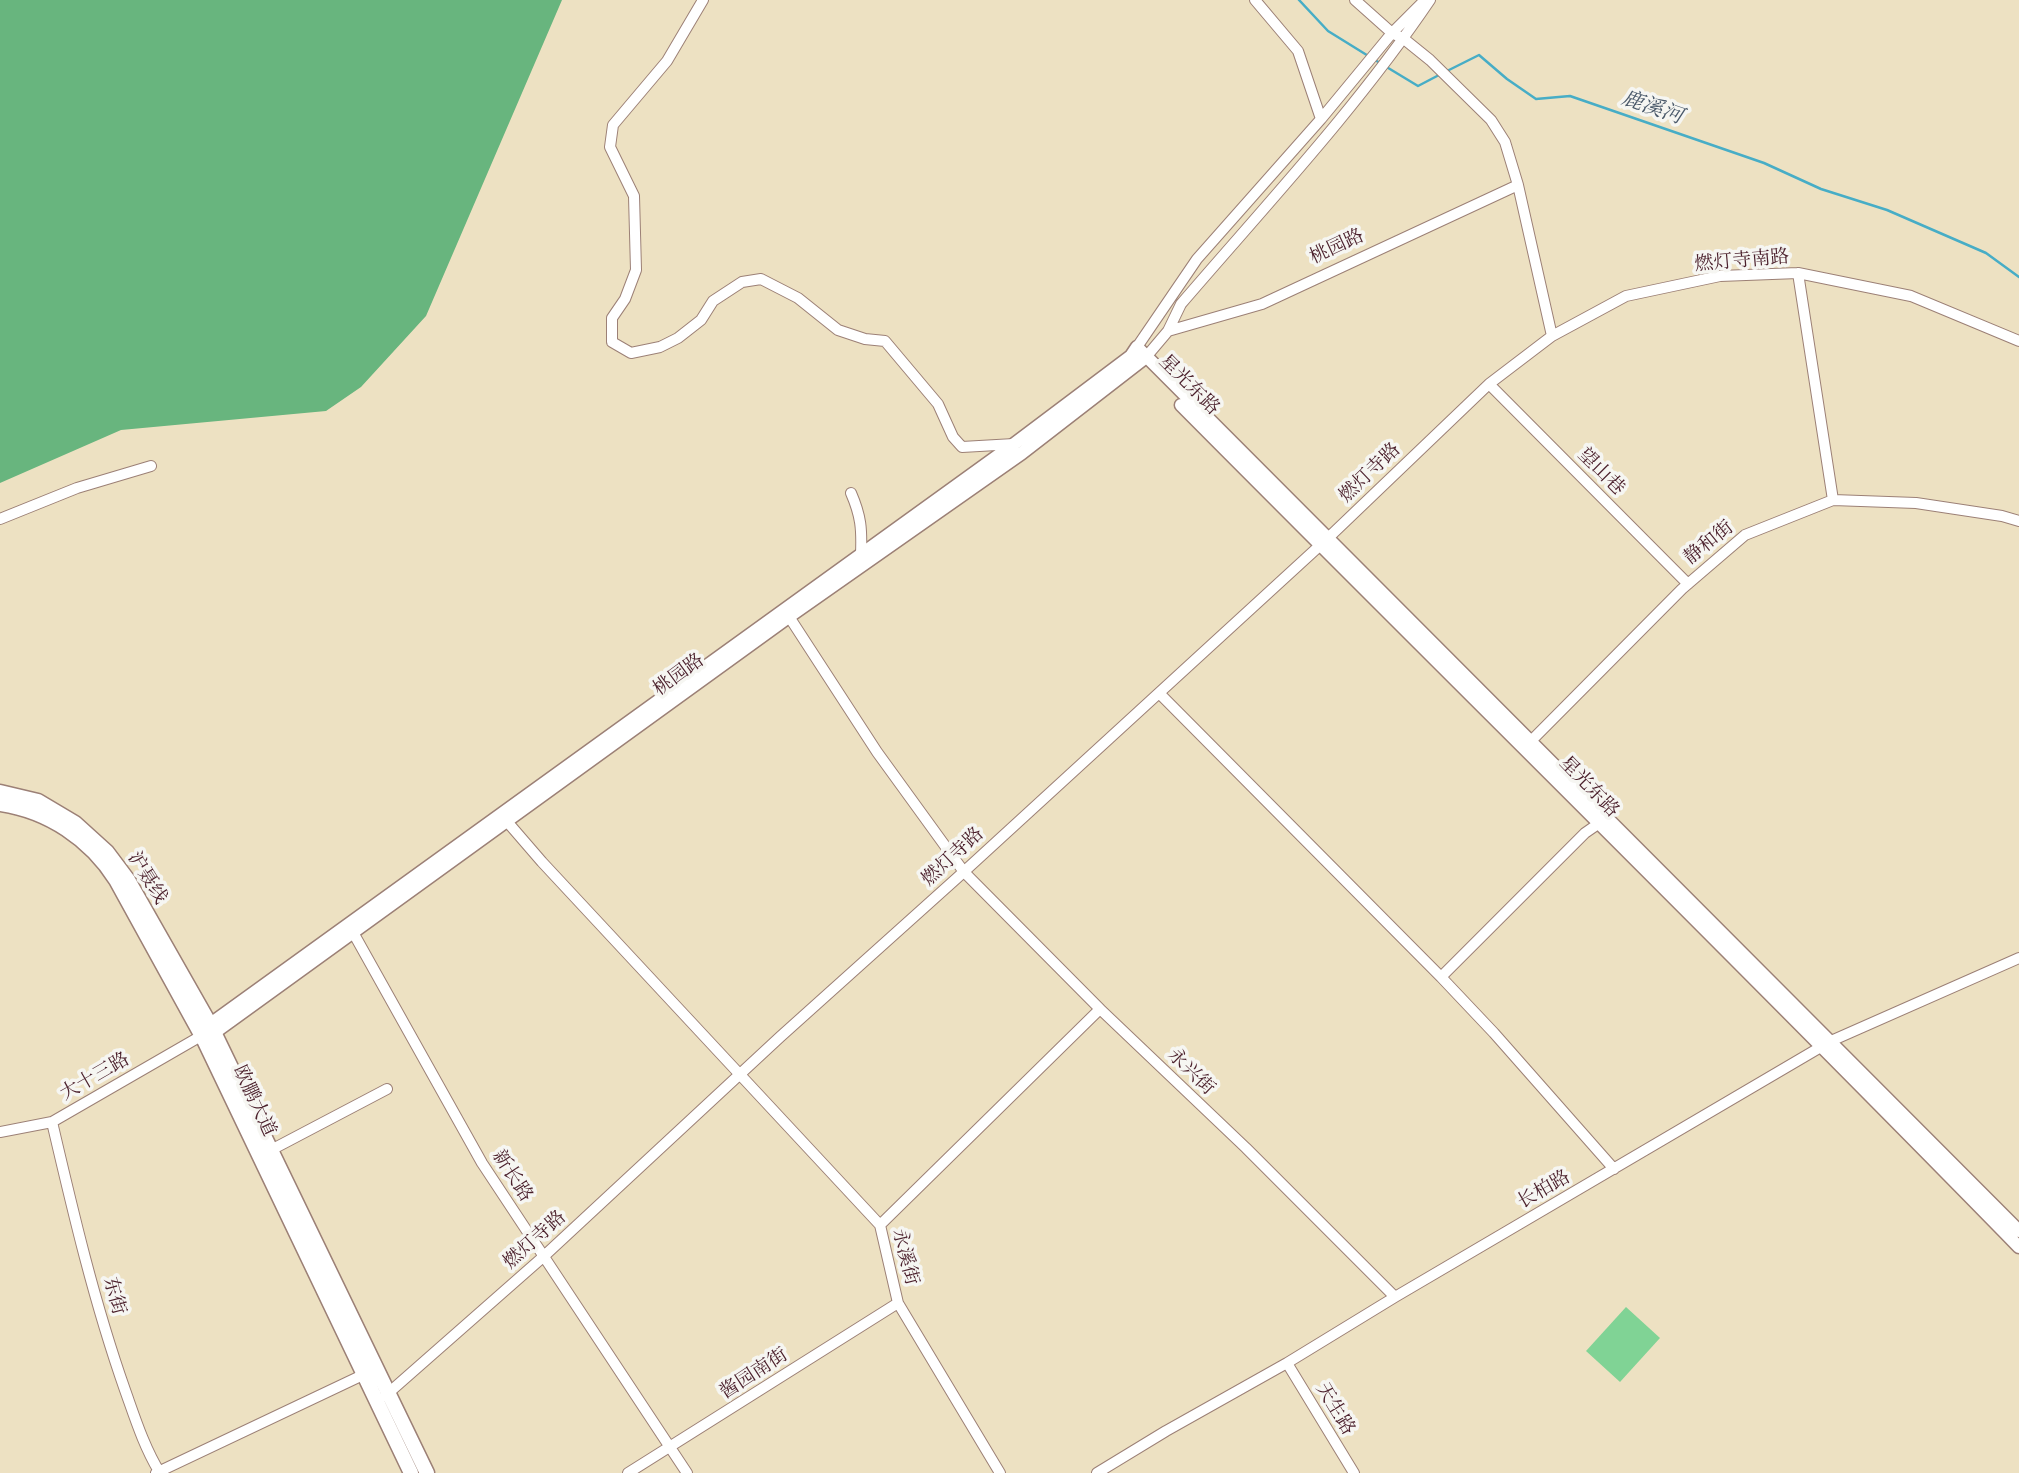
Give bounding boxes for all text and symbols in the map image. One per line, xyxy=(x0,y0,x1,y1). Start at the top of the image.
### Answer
water label: 鹿溪河 xyxy=(1618,86,1686,130)
street label: 桃园路 xyxy=(1306,225,1368,269)
street label: 燃灯寺南路 xyxy=(1694,246,1790,276)
street label: 星光东路 xyxy=(1154,350,1224,420)
street label: 燃灯寺路 xyxy=(1335,438,1405,508)
street label: 望山巷 xyxy=(1573,444,1629,500)
street label: 静和街 xyxy=(1680,516,1738,570)
street label: 桃园路 xyxy=(649,649,709,701)
street label: 星光东路 xyxy=(1554,752,1624,822)
street label: 燃灯寺路 xyxy=(917,823,989,891)
street label: 沪聂线 xyxy=(122,848,172,908)
street label: 永兴街 xyxy=(1163,1044,1219,1100)
street label: 大十三路 xyxy=(56,1048,134,1106)
street label: 欧鹏大道 xyxy=(228,1062,280,1140)
street label: 新长路 xyxy=(487,1146,537,1206)
street label: 长柏路 xyxy=(1514,1166,1574,1214)
street label: 燃灯寺路 xyxy=(499,1206,571,1274)
street label: 永溪街 xyxy=(887,1227,923,1287)
street label: 东街 xyxy=(98,1275,130,1317)
street label: 酱园南街 xyxy=(716,1344,792,1404)
street label: 天生路 xyxy=(1311,1379,1359,1439)

